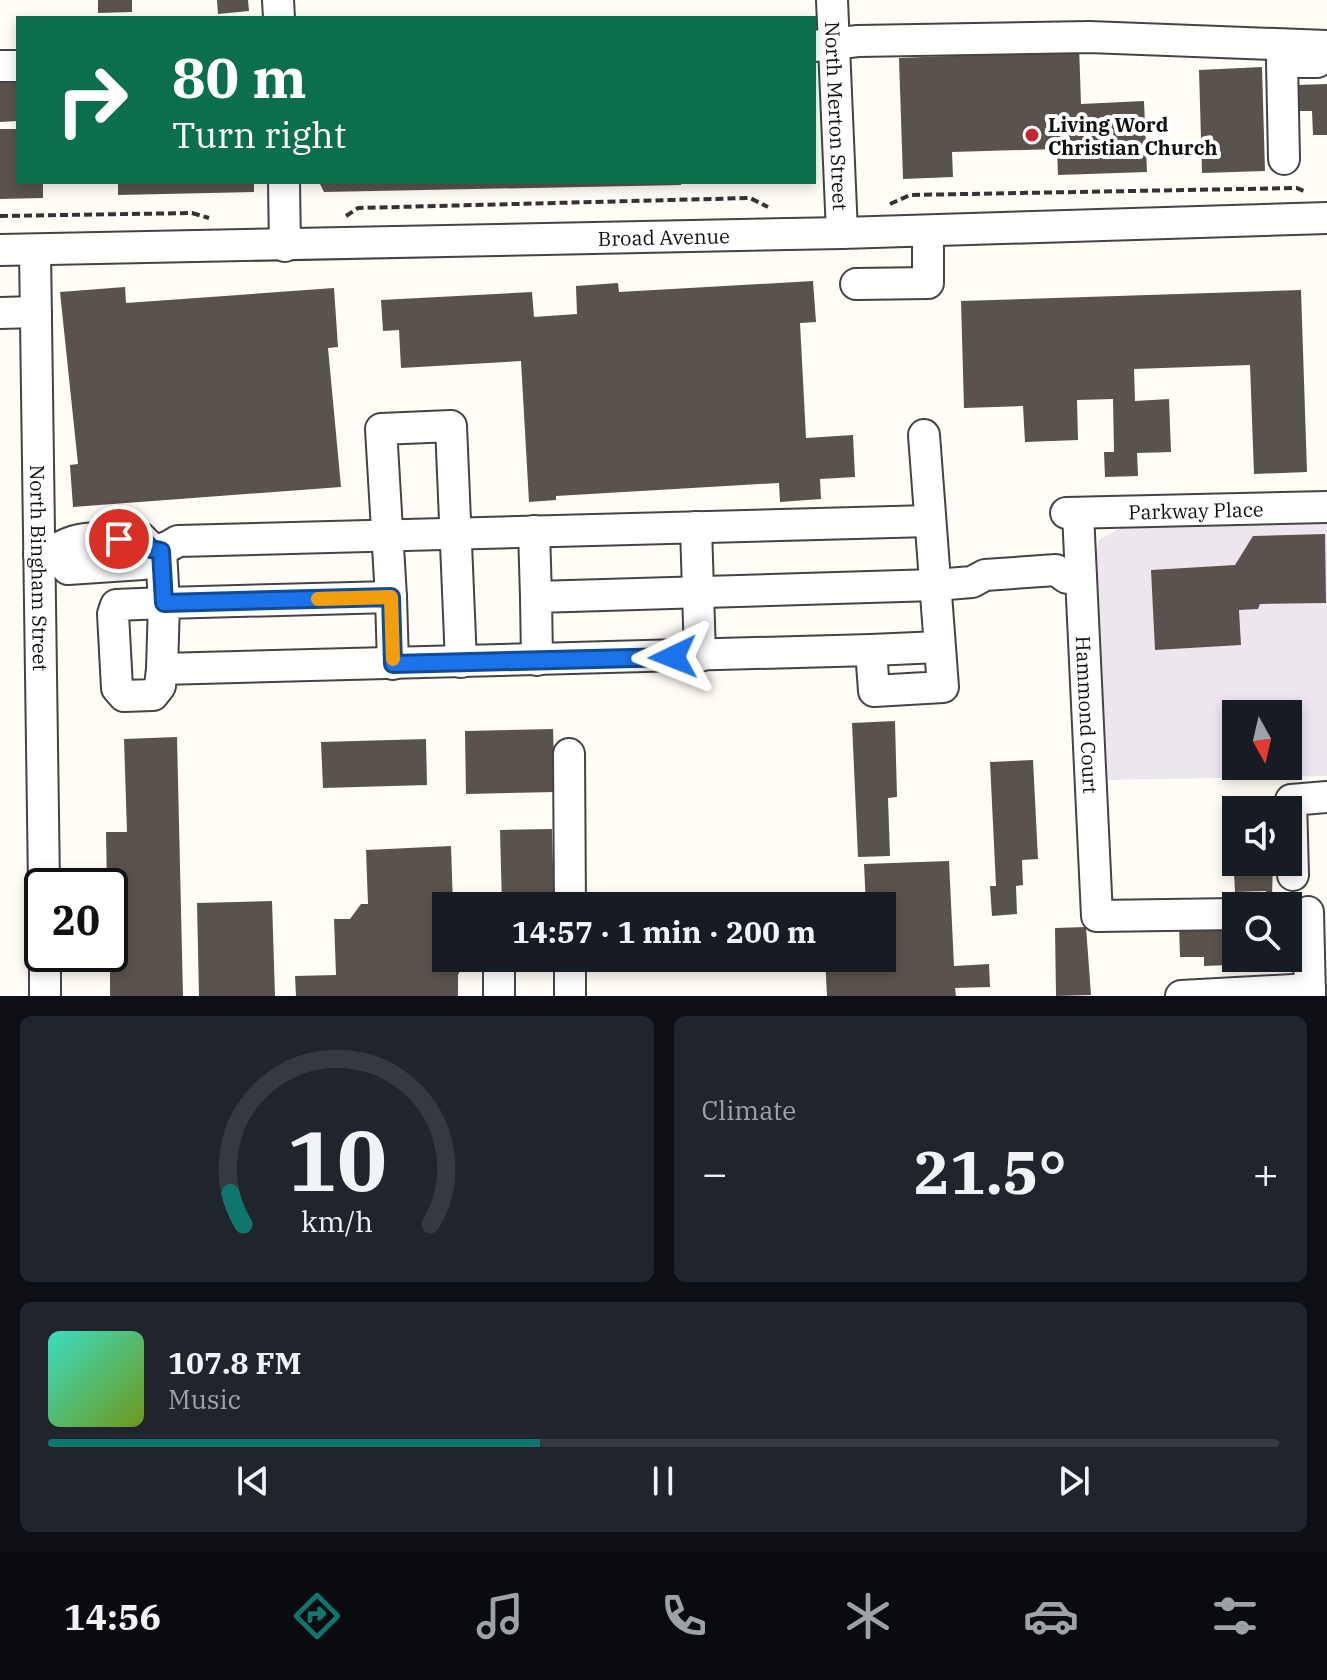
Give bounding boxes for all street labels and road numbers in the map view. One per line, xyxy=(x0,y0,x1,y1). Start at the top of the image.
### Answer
street label: North Merton Street xyxy=(819,21,855,211)
street label: Broad Avenue xyxy=(598,222,730,251)
street label: North Bingham Street xyxy=(25,464,54,672)
street label: Parkway Place xyxy=(1128,495,1264,525)
street label: Hammond Court xyxy=(1070,635,1105,794)

